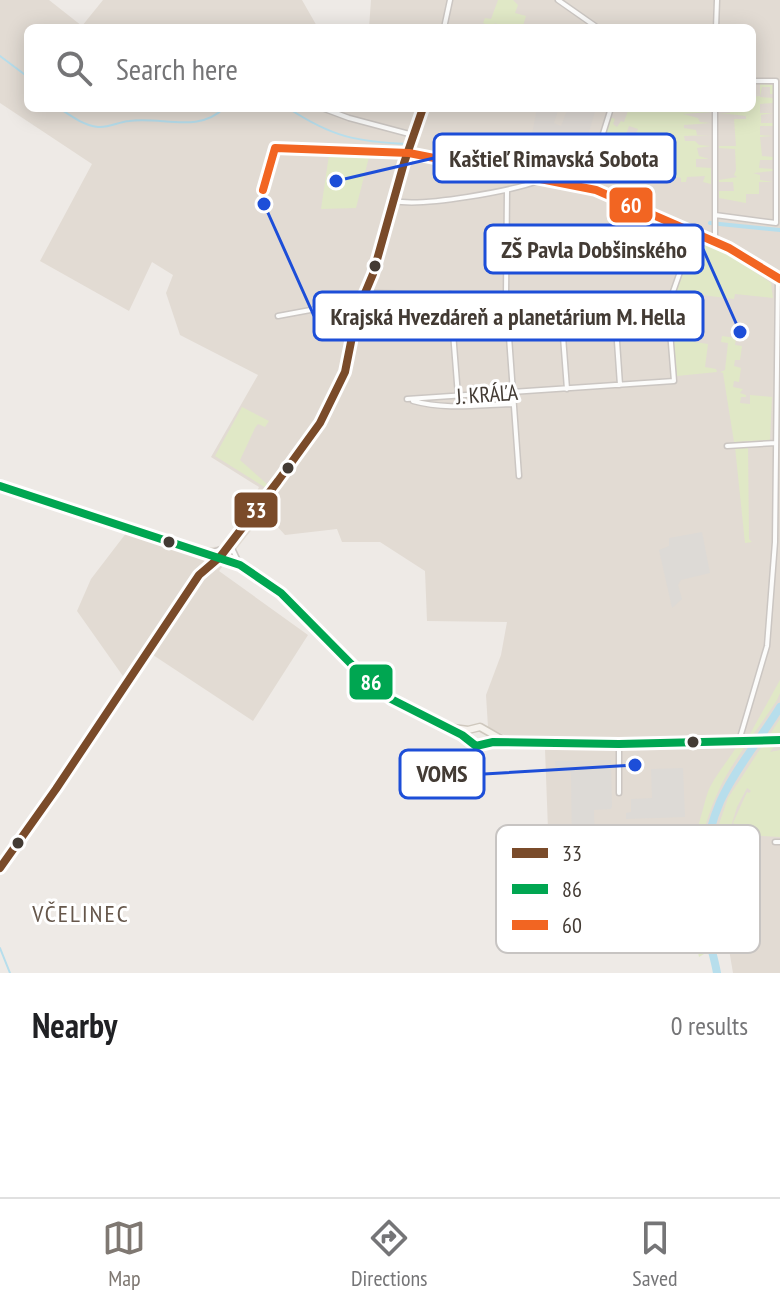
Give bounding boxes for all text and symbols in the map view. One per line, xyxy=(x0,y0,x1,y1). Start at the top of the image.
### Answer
search box xyxy=(24,24,756,112)
icon: search xyxy=(52,46,96,90)
text: Search here xyxy=(116,49,238,88)
callout: Kaštieľ Rimavská Sobota xyxy=(434,134,675,182)
text: Kaštieľ Rimavská Sobota xyxy=(449,143,659,174)
line badge: 60 xyxy=(608,186,654,224)
text: 60 xyxy=(620,191,642,219)
callout: ZŠ Pavla Dobšinského xyxy=(485,225,703,273)
text: ZŠ Pavla Dobšinského xyxy=(501,234,687,265)
unlabelled marker xyxy=(367,258,383,274)
callout: Krajská Hvezdáreň a planetárium M. Hella xyxy=(314,292,703,340)
text: Krajská Hvezdáreň a planetárium M. Hella xyxy=(330,301,686,332)
street label: J. KRÁĽA xyxy=(454,378,519,410)
unlabelled marker xyxy=(280,460,296,476)
line badge: 33 xyxy=(233,491,279,529)
text: 33 xyxy=(245,496,267,524)
unlabelled marker xyxy=(161,534,177,550)
line badge: 86 xyxy=(348,663,394,701)
text: 86 xyxy=(360,668,382,696)
unlabelled marker xyxy=(685,734,701,750)
callout: VOMS xyxy=(400,750,484,798)
text: VOMS xyxy=(415,758,468,789)
legend xyxy=(496,825,760,953)
unlabelled marker xyxy=(10,835,26,851)
text: 33 xyxy=(562,839,582,867)
text: 86 xyxy=(562,875,582,903)
district label: VČELINEC xyxy=(31,898,130,929)
text: 60 xyxy=(562,911,582,939)
text: Nearby xyxy=(32,1003,117,1047)
text: 0 results xyxy=(671,1009,748,1042)
tab: Map xyxy=(102,1216,146,1292)
tab: Directions xyxy=(351,1216,428,1292)
tab: Saved xyxy=(632,1216,678,1292)

